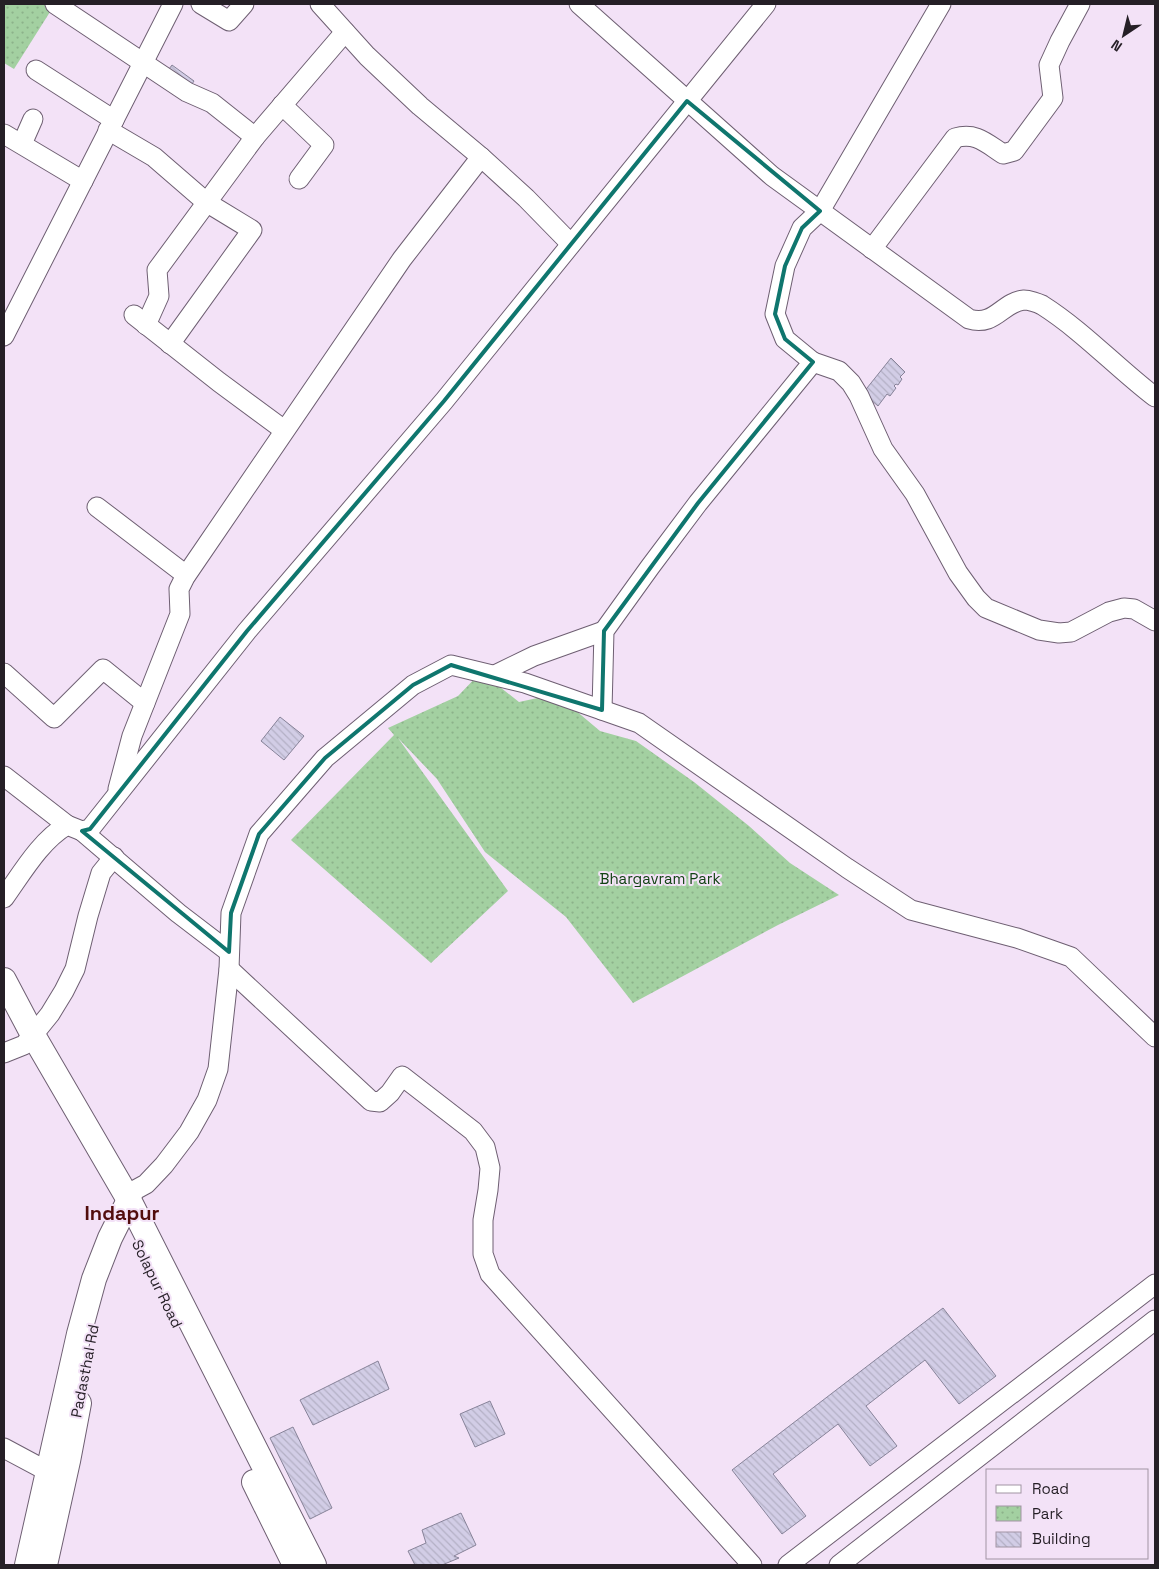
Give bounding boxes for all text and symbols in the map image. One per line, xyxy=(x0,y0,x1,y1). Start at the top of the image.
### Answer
north arrow xyxy=(1099,10,1149,60)
text: N xyxy=(1108,36,1126,56)
park label: Bhargavram Park xyxy=(599,869,721,888)
district label: Indapur xyxy=(85,1200,160,1226)
street label: Solapur Road xyxy=(128,1237,187,1331)
street label: Padasthal Rd xyxy=(66,1323,103,1419)
legend xyxy=(986,1469,1149,1559)
text: Road xyxy=(1032,1479,1069,1498)
text: Park xyxy=(1032,1504,1063,1523)
text: Building xyxy=(1032,1529,1091,1548)

